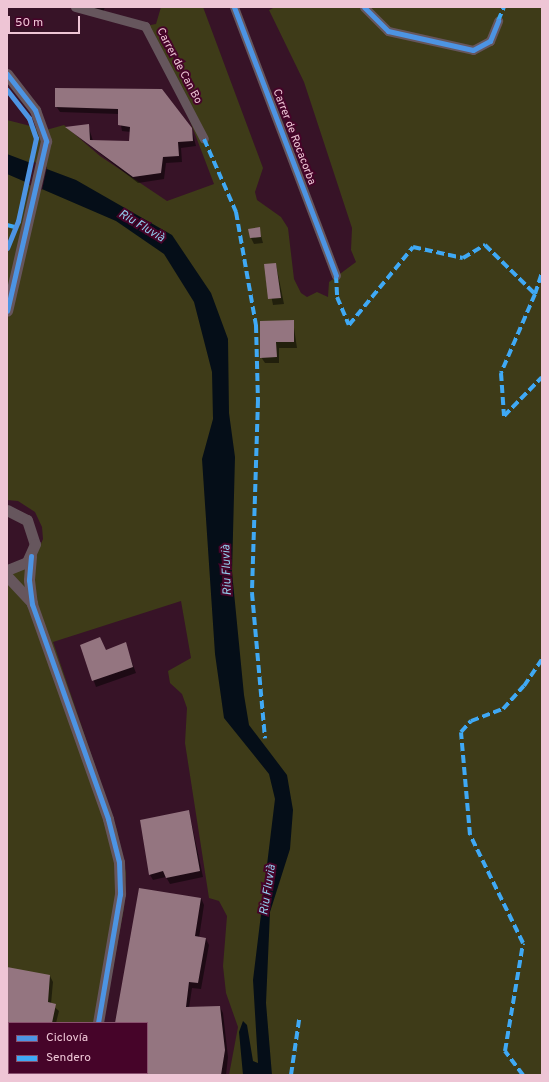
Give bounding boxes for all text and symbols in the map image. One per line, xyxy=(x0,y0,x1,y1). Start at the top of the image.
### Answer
scale bar xyxy=(10,8,82,34)
text: 50 m xyxy=(15,15,43,31)
street label: Carrer de Can Bo xyxy=(153,26,205,106)
street label: Carrer de Rocacorba xyxy=(270,87,318,187)
water label: Riu Fluvià xyxy=(115,208,167,246)
water label: Riu Fluvià xyxy=(220,544,236,596)
water label: Riu Fluvià xyxy=(258,864,280,916)
legend xyxy=(8,1022,148,1074)
text: Ciclovía xyxy=(46,1030,88,1046)
text: Sendero xyxy=(46,1050,91,1066)

